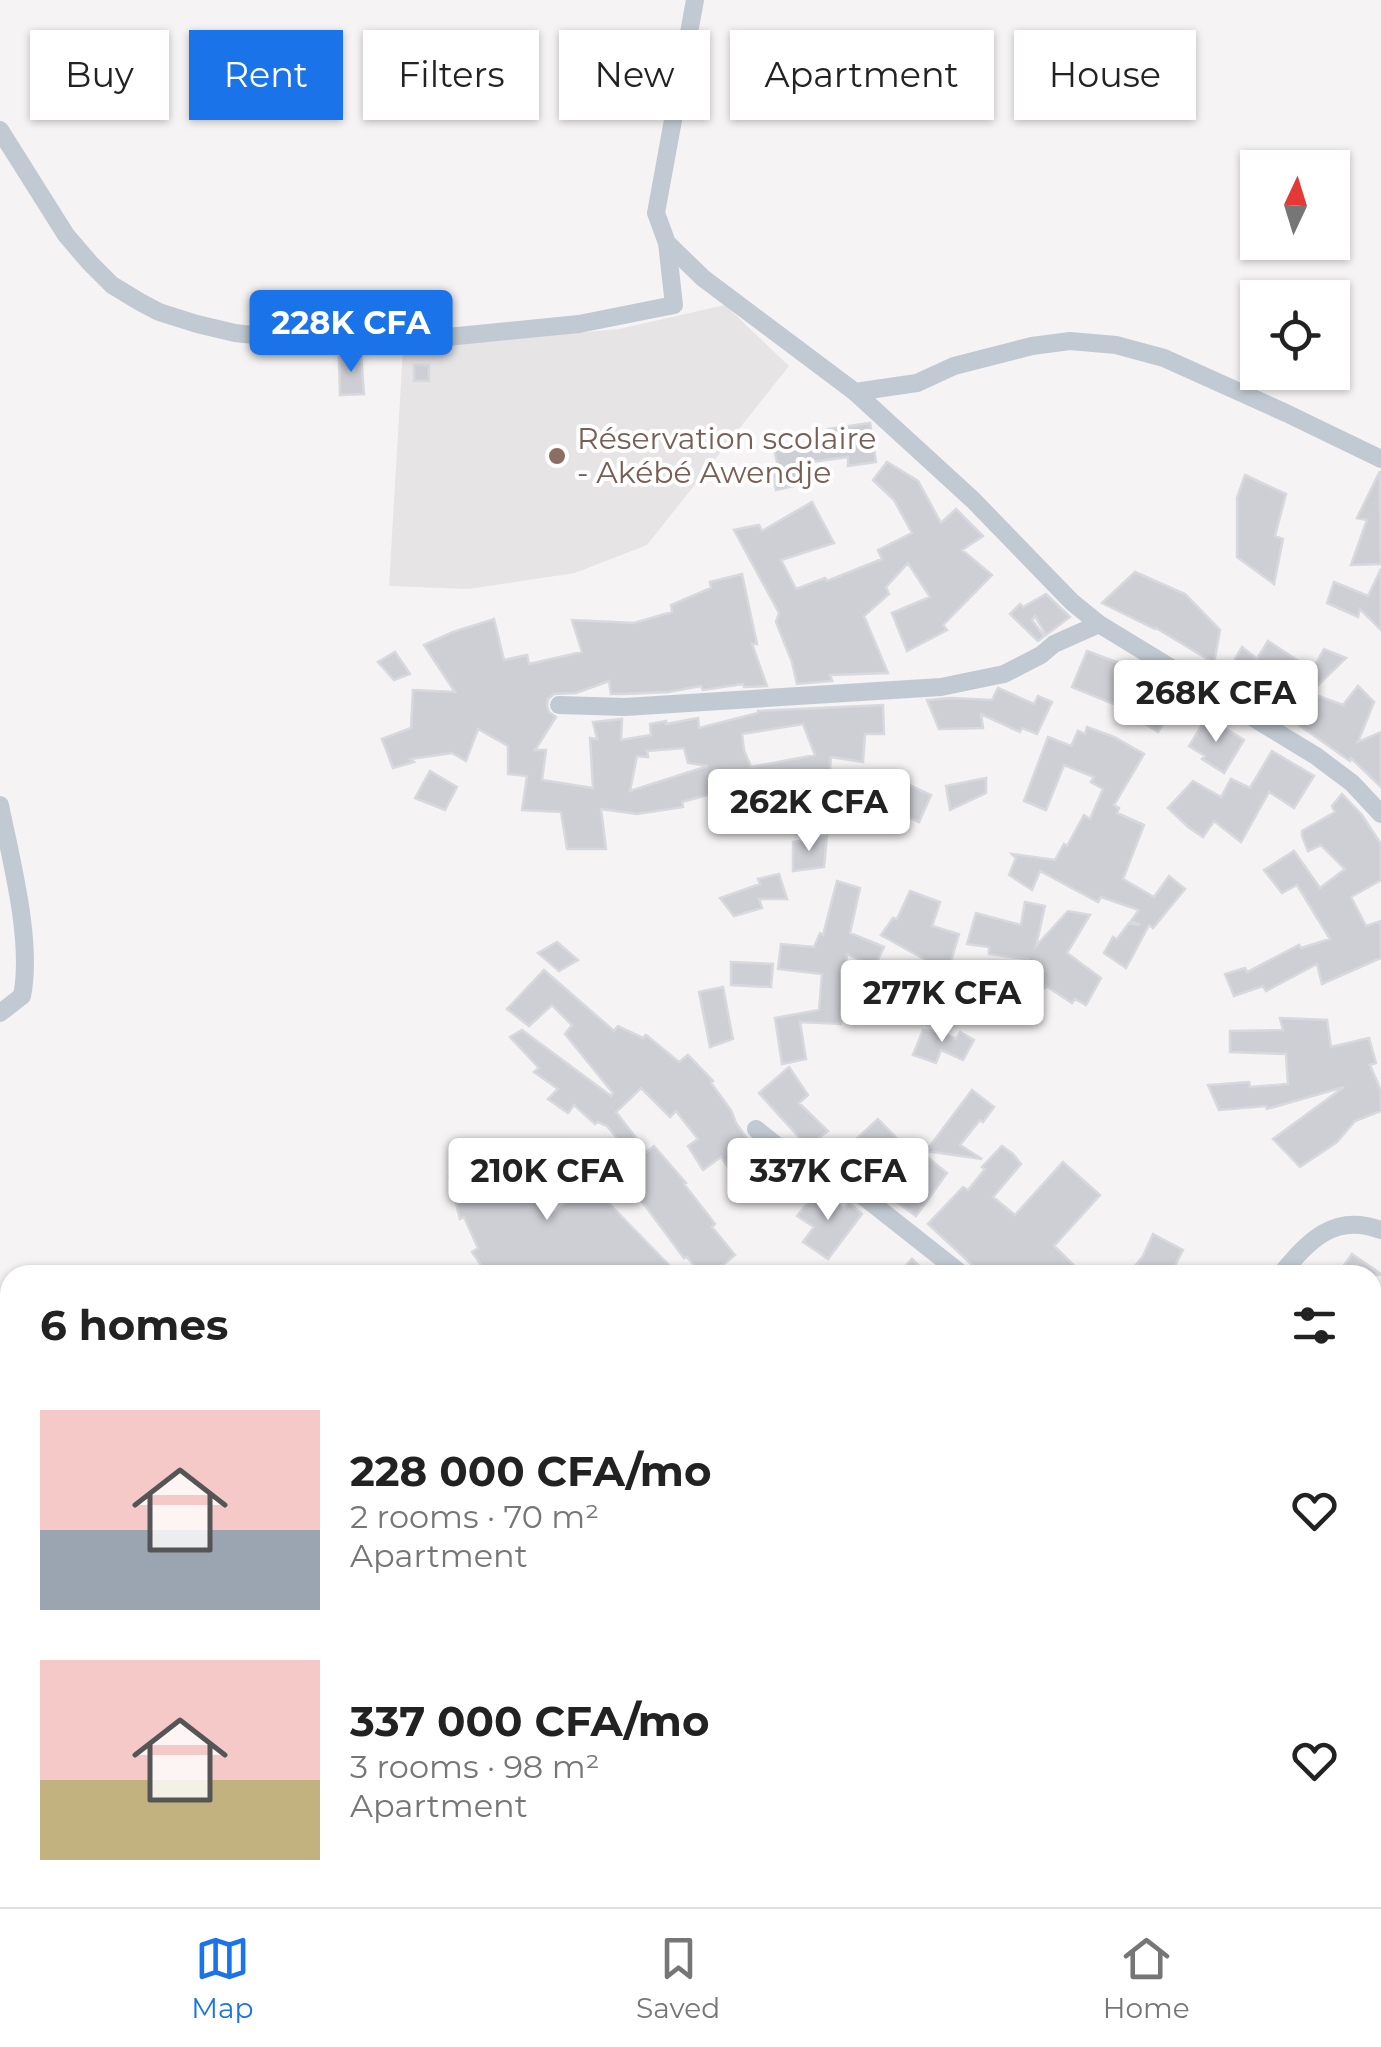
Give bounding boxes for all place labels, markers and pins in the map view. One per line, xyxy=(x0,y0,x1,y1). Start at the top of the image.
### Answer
pin: 228K CFA xyxy=(248,290,454,375)
place label: Réservation scolaire - Akébé Awendje xyxy=(577,420,876,491)
marker: Réservation scolaire - Akébé Awendje xyxy=(546,445,568,467)
pin: 268K CFA xyxy=(1113,660,1319,745)
pin: 262K CFA xyxy=(706,769,912,854)
pin: 277K CFA xyxy=(839,960,1045,1045)
pin: 210K CFA xyxy=(444,1138,650,1223)
pin: 337K CFA xyxy=(725,1138,931,1223)

